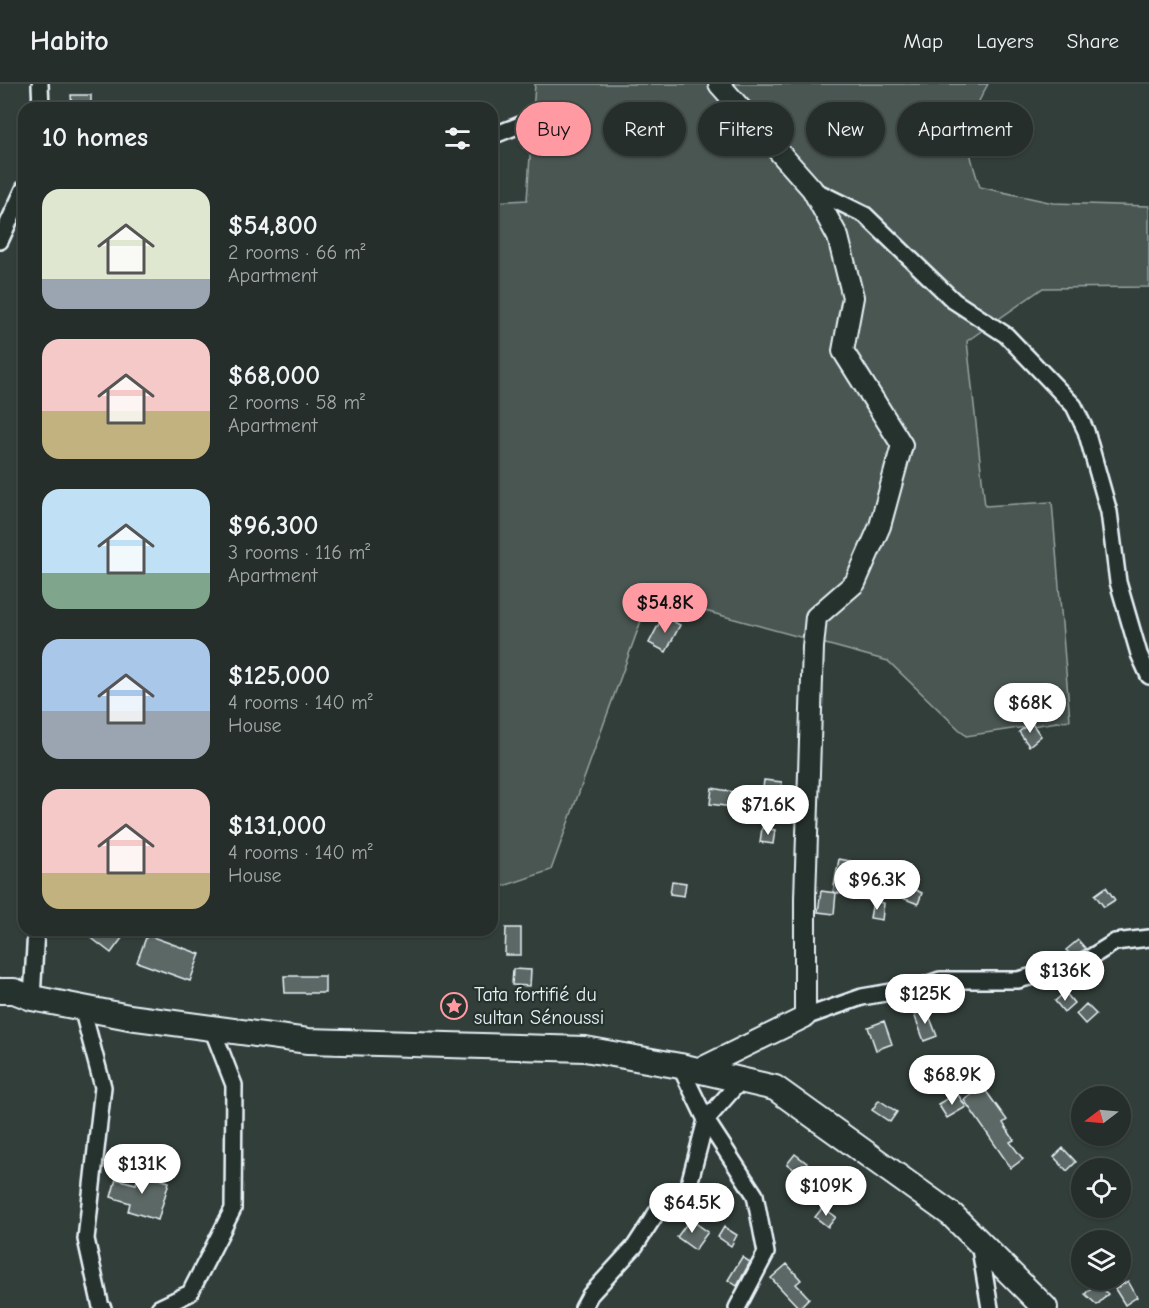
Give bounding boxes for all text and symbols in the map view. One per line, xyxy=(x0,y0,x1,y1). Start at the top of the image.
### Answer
text: Habito xyxy=(30,25,109,57)
text: Map xyxy=(904,29,943,53)
text: Layers xyxy=(976,29,1034,53)
text: Share xyxy=(1067,29,1119,53)
chip: Buy xyxy=(516,102,591,156)
chip: Rent xyxy=(603,102,686,156)
chip: Filters xyxy=(698,102,794,156)
chip: New xyxy=(806,102,885,156)
chip: Apartment xyxy=(897,102,1033,156)
icon: filters xyxy=(441,122,474,155)
text: 10 homes xyxy=(42,123,148,153)
text: $54,800 xyxy=(228,211,318,241)
icon: home xyxy=(90,213,162,285)
text: 2 rooms · 66 m² xyxy=(228,241,366,264)
text: Apartment xyxy=(228,264,318,287)
text: $68,000 xyxy=(228,361,320,391)
icon: home xyxy=(90,363,162,435)
text: 2 rooms · 58 m² xyxy=(228,391,365,414)
text: Apartment xyxy=(228,414,318,437)
text: $96,300 xyxy=(228,511,318,541)
icon: home xyxy=(90,513,162,585)
text: 3 rooms · 116 m² xyxy=(228,541,370,564)
text: Apartment xyxy=(228,564,318,587)
pin: $54.8K xyxy=(616,583,714,634)
text: $54.8K xyxy=(636,591,694,614)
text: $125,000 xyxy=(228,661,330,691)
icon: home xyxy=(90,663,162,735)
pin: $68K xyxy=(994,683,1066,734)
text: 4 rooms · 140 m² xyxy=(228,691,373,714)
text: $68K xyxy=(1008,691,1052,714)
text: House xyxy=(228,714,282,737)
pin: $71.6K xyxy=(719,785,817,836)
text: $71.6K xyxy=(741,793,795,816)
text: $131,000 xyxy=(228,811,327,841)
icon: home xyxy=(90,813,162,885)
text: 4 rooms · 140 m² xyxy=(228,841,373,864)
pin: $96.3K xyxy=(828,860,926,911)
text: House xyxy=(228,864,282,887)
text: $96.3K xyxy=(848,868,906,891)
pin: $136K xyxy=(1023,951,1107,1002)
text: $136K xyxy=(1039,959,1091,982)
pin: $125K xyxy=(883,974,967,1025)
text: $125K xyxy=(899,982,951,1005)
place label: Tata fortifié du sultan Sénoussi xyxy=(474,983,604,1029)
place icon: Tata fortifié du sultan Sénoussi xyxy=(439,991,469,1021)
pin: $68.9K xyxy=(903,1055,1001,1106)
text: $68.9K xyxy=(923,1063,981,1086)
north arrow xyxy=(1071,1086,1131,1146)
map controls xyxy=(1071,1086,1131,1290)
pin: $131K xyxy=(100,1144,184,1195)
text: $131K xyxy=(118,1152,166,1175)
button: locate xyxy=(1071,1158,1131,1218)
pin: $109K xyxy=(784,1166,868,1217)
text: $109K xyxy=(799,1174,853,1197)
pin: $64.5K xyxy=(643,1183,741,1234)
text: $64.5K xyxy=(663,1191,721,1214)
button: layers xyxy=(1071,1230,1131,1290)

